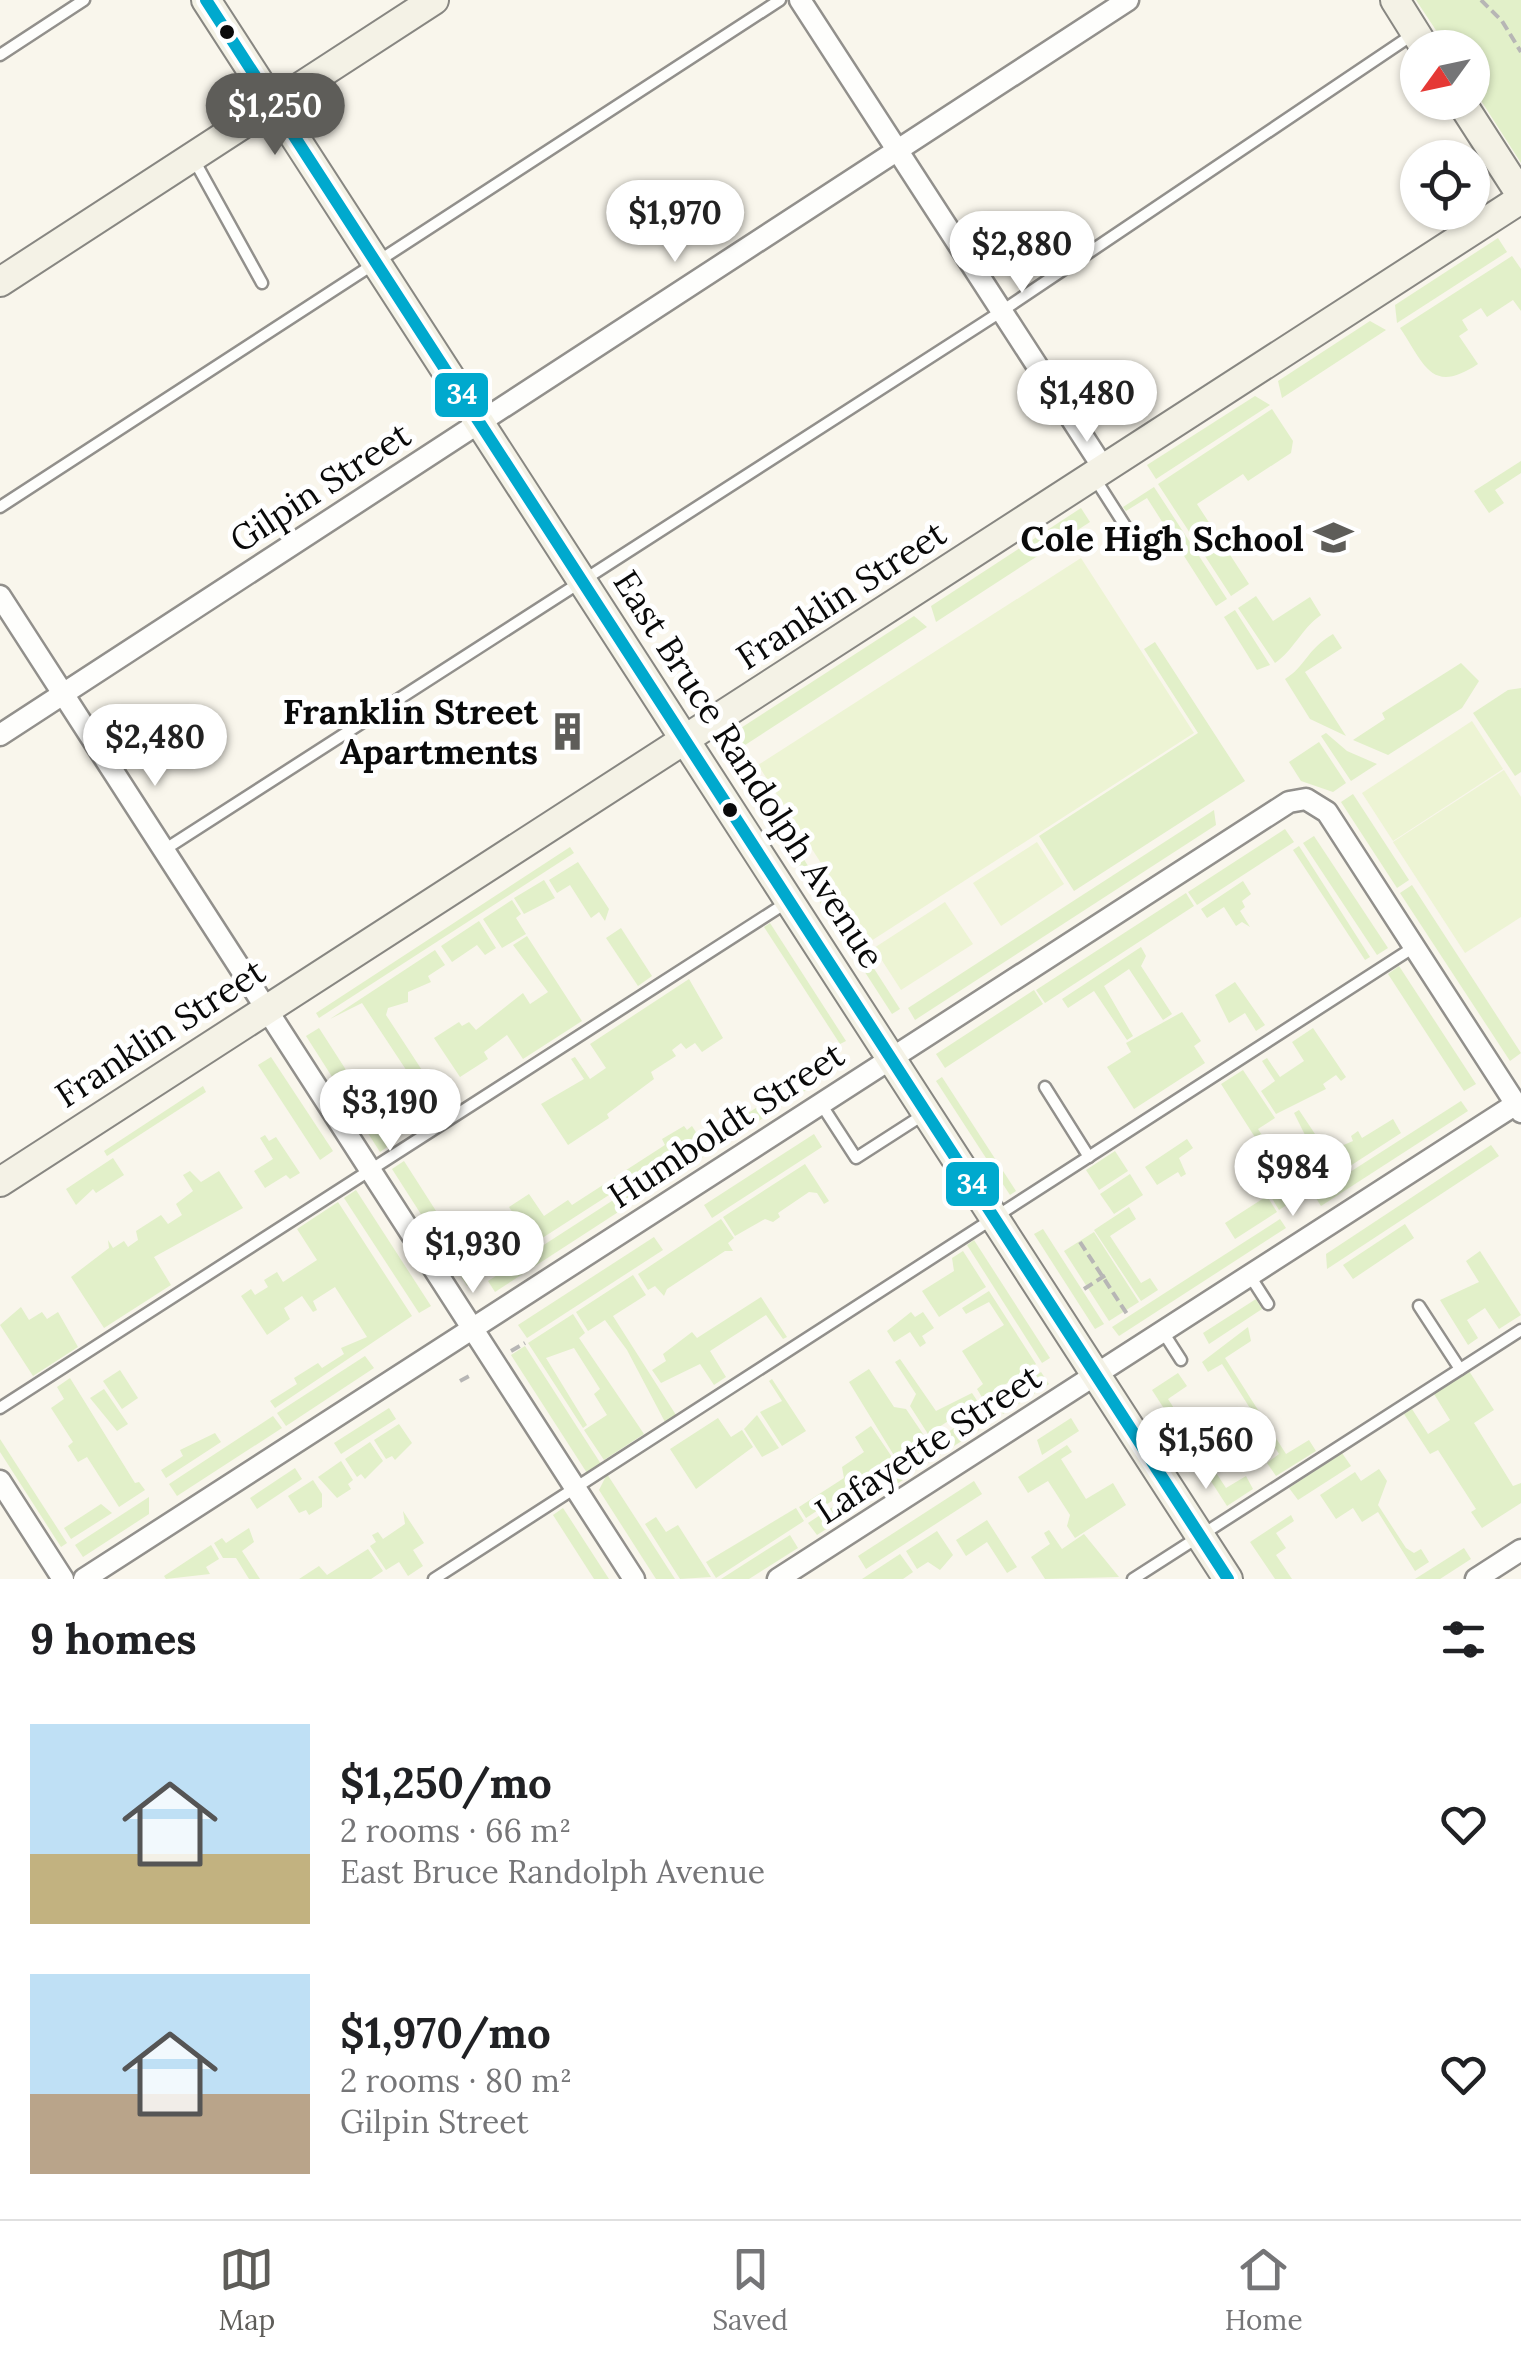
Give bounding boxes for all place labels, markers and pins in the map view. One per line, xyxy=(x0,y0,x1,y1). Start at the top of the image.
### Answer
unlabelled marker xyxy=(217,22,237,42)
pin: $1,250 xyxy=(194,73,356,158)
pin: $1,970 xyxy=(594,180,756,265)
pin: $2,880 xyxy=(941,211,1103,296)
pin: $1,480 xyxy=(1006,360,1168,445)
place label: Cole High School xyxy=(1021,516,1304,561)
school or university icon: Cole High School xyxy=(1313,517,1355,559)
place label: Franklin Street Apartments xyxy=(283,689,539,774)
pin: $2,480 xyxy=(74,704,236,789)
building icon: Franklin Street Apartments xyxy=(547,710,589,752)
unlabelled marker xyxy=(720,800,740,820)
pin: $3,190 xyxy=(309,1069,471,1154)
pin: $984 xyxy=(1234,1134,1352,1219)
pin: $1,930 xyxy=(392,1211,554,1296)
pin: $1,560 xyxy=(1125,1407,1287,1492)

